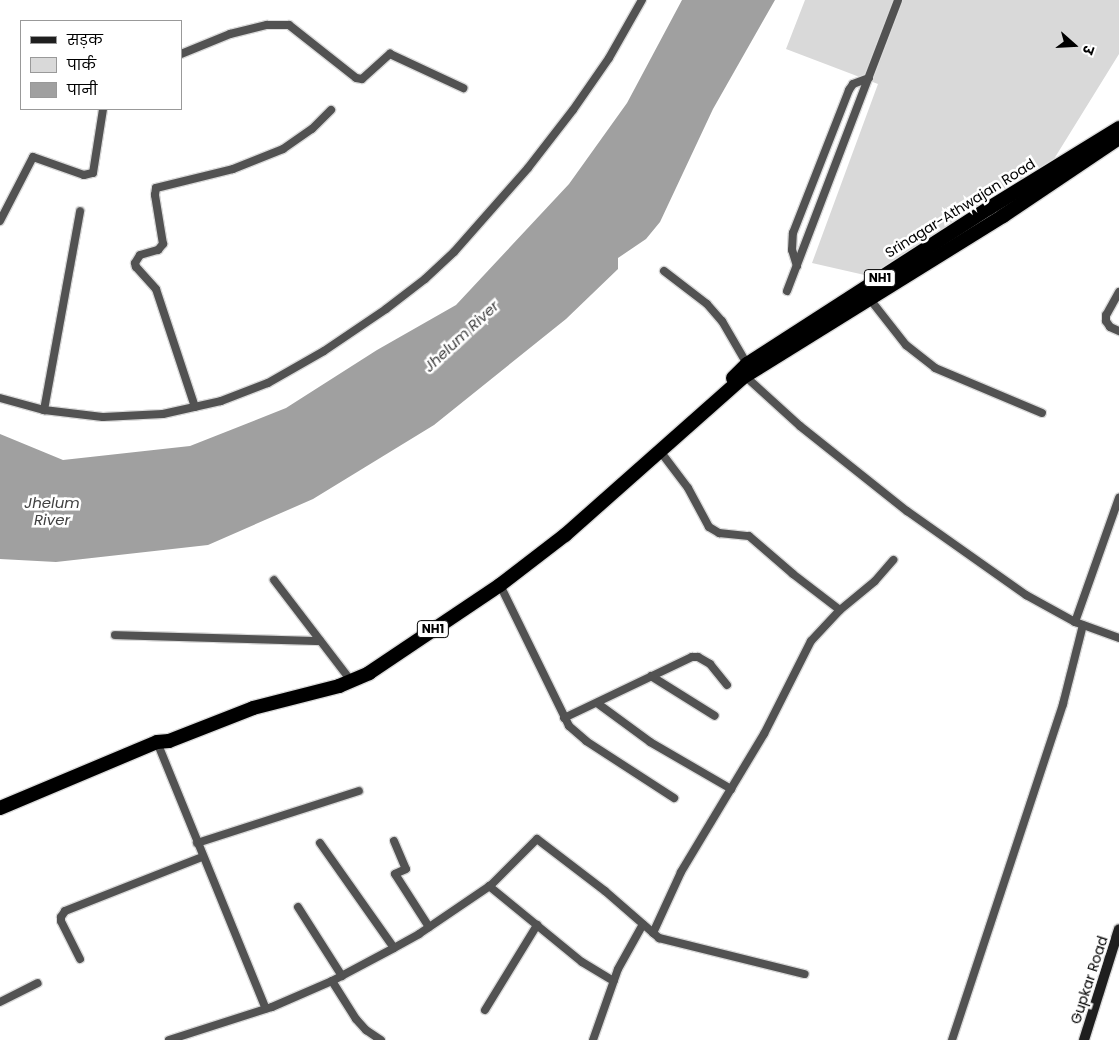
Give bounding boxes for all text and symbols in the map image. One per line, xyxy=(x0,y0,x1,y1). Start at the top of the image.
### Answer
legend xyxy=(20,20,182,110)
north arrow xyxy=(1049,20,1099,70)
text: सड़क xyxy=(67,29,103,50)
text: उ xyxy=(1077,43,1099,57)
text: पार्क xyxy=(67,54,96,75)
text: पानी xyxy=(67,79,97,100)
street label: Srinagar-Athwajan Road xyxy=(882,155,1038,261)
road number: NH1 xyxy=(864,268,896,288)
water label: Jhelum River xyxy=(420,297,502,375)
water label: Jhelum River xyxy=(24,493,80,528)
road number: NH1 xyxy=(417,620,449,638)
street label: Gupkar Road xyxy=(1067,934,1111,1026)

